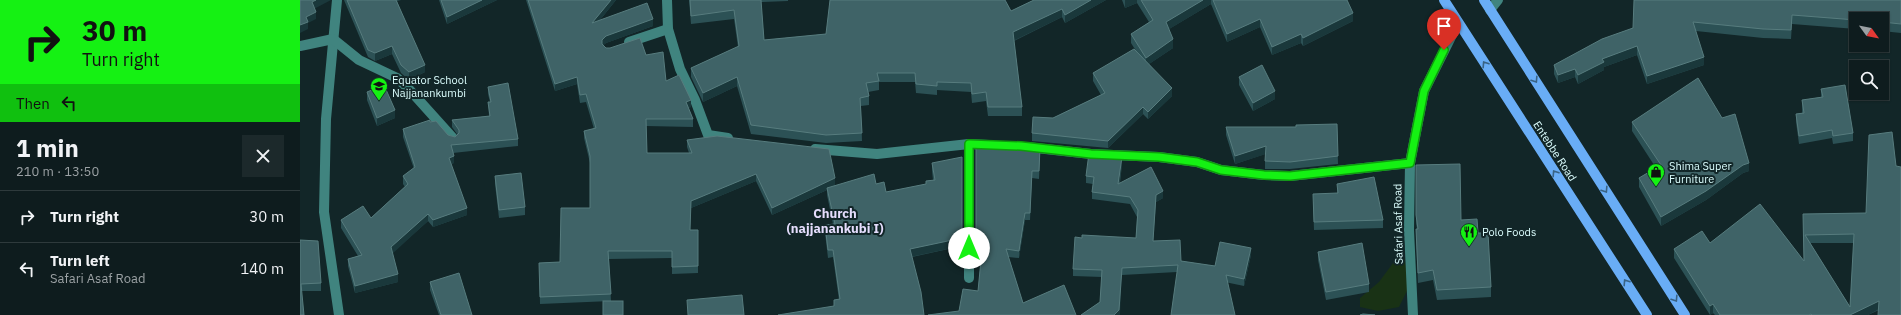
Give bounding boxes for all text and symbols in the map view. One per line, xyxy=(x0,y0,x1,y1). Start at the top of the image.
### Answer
pin xyxy=(1427,9,1461,50)
text: 30 m xyxy=(82,12,147,49)
north arrow xyxy=(1849,12,1889,52)
map controls xyxy=(1849,12,1889,100)
icon: arrive xyxy=(1433,15,1455,37)
icon: right xyxy=(16,16,68,68)
text: Turn right xyxy=(82,48,160,71)
button: search xyxy=(1849,60,1889,100)
one-way arrow xyxy=(1482,61,1489,68)
place label: Equator School Najjanankumbi xyxy=(392,73,467,100)
school or university icon: Equator School Najjanankumbi xyxy=(369,76,389,101)
one-way arrow xyxy=(1530,76,1537,83)
icon: left xyxy=(58,92,80,114)
text: Then xyxy=(16,94,50,113)
street label: Entebbe Road xyxy=(1530,118,1580,184)
text: 1 min xyxy=(16,132,79,164)
button: close xyxy=(242,135,284,177)
place label: Shima Super Furniture xyxy=(1669,159,1732,186)
shop icon: Shima Super Furniture xyxy=(1646,162,1666,187)
text: 210 m · 13:50 xyxy=(16,163,99,180)
one-way arrow xyxy=(1552,170,1560,177)
street label: Safari Asaf Road xyxy=(1390,183,1406,265)
one-way arrow xyxy=(1600,185,1607,192)
district label: Church (najjanankubi I) xyxy=(786,205,884,237)
icon: right xyxy=(16,206,38,228)
text: Turn right xyxy=(50,207,119,226)
text: 30 m xyxy=(249,207,284,226)
restaurant icon: Polo Foods xyxy=(1459,222,1479,247)
place label: Polo Foods xyxy=(1482,225,1536,239)
position arrow xyxy=(948,227,990,269)
text: Turn left xyxy=(50,251,110,270)
icon: left xyxy=(16,258,38,280)
text: 140 m xyxy=(240,259,284,278)
text: Safari Asaf Road xyxy=(50,270,146,287)
one-way arrow xyxy=(1623,279,1631,286)
one-way arrow xyxy=(1670,295,1678,302)

